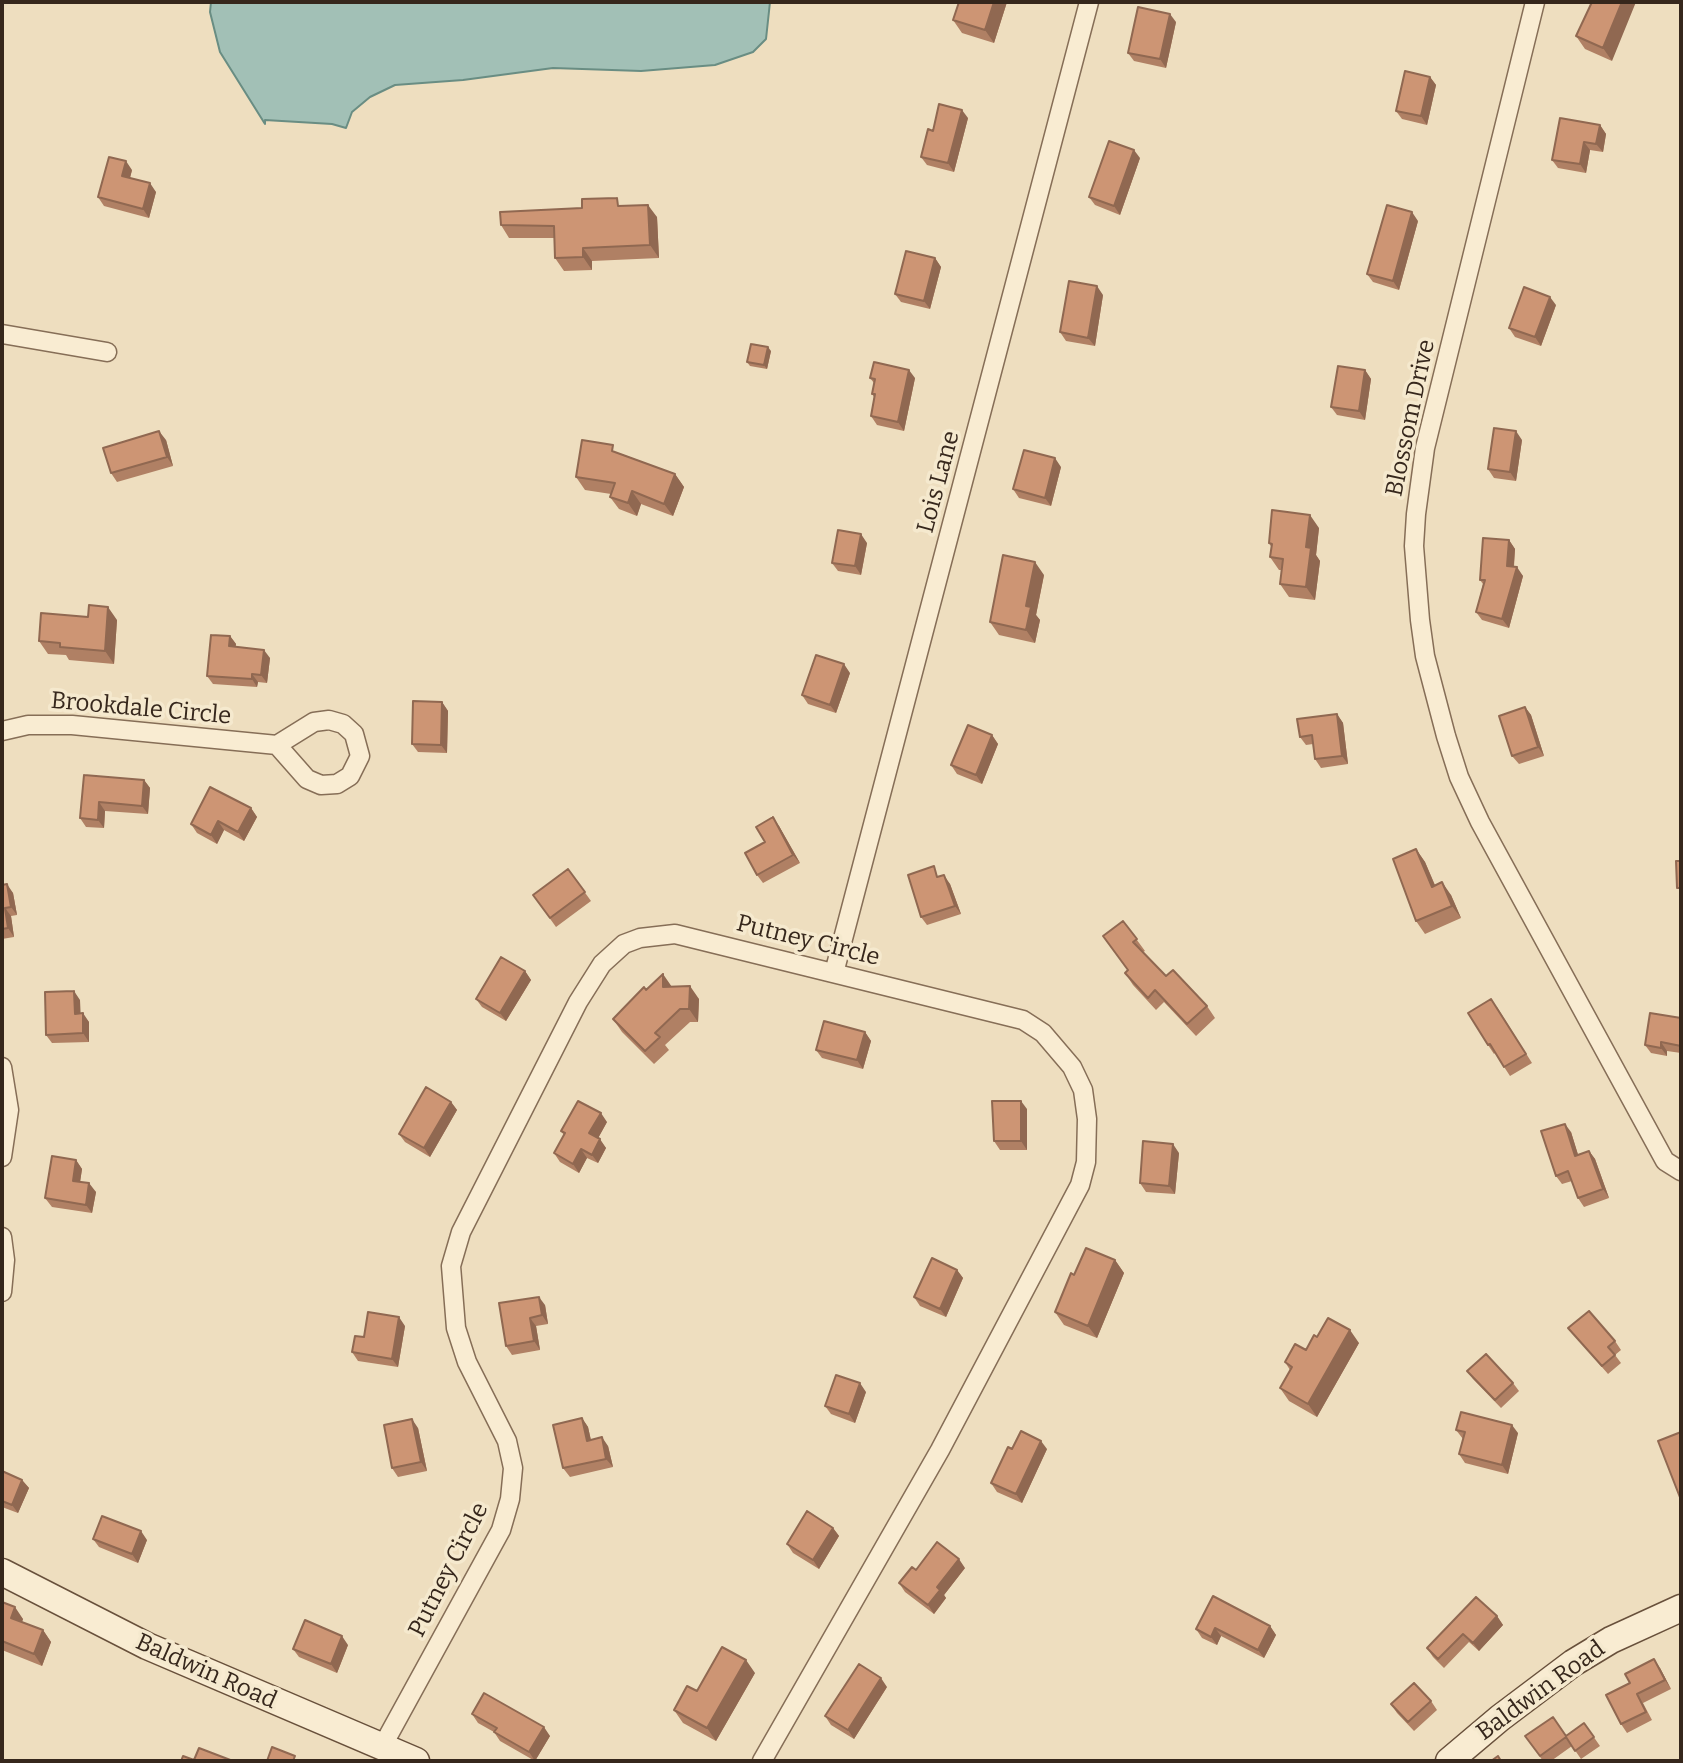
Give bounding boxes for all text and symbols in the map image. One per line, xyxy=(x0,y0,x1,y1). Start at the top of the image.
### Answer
street label: Blossom Drive xyxy=(1380,337,1442,499)
street label: Lois Lane xyxy=(912,428,966,536)
street label: Brookdale Circle xyxy=(49,687,233,731)
street label: Putney Circle xyxy=(733,909,883,973)
street label: Putney Circle xyxy=(403,1498,495,1642)
street label: Baldwin Road xyxy=(131,1628,281,1716)
street label: Baldwin Road xyxy=(1471,1635,1611,1747)

